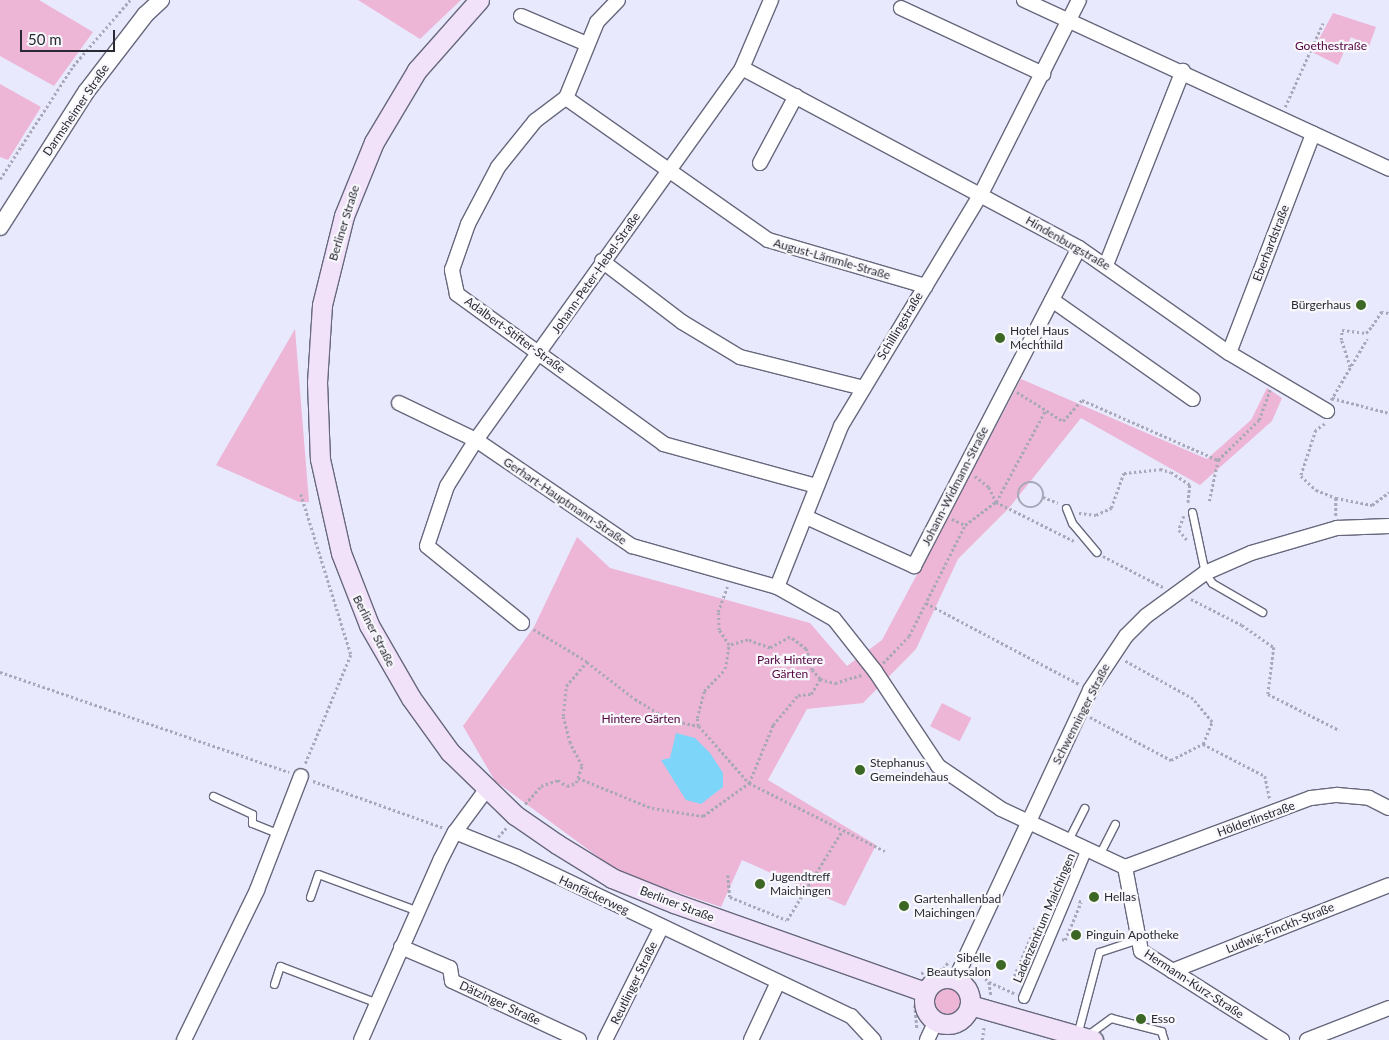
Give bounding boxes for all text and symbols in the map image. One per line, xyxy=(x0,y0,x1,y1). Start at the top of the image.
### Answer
scale bar xyxy=(22,20,118,52)
text: 50 m xyxy=(28,30,62,48)
park label: Goethestraße xyxy=(1295,39,1367,53)
street label: Darmsheimer Straße xyxy=(40,61,112,159)
street label: Berliner Straße xyxy=(326,183,362,263)
street label: Eberhardstraße xyxy=(1250,203,1292,283)
street label: Johann-Peter-Hebel-Straße xyxy=(549,210,643,336)
street label: Hindenburgstraße xyxy=(1023,213,1113,273)
street label: August-Lämmle-Straße xyxy=(772,235,892,283)
street label: Schillingstraße xyxy=(874,290,926,362)
street label: Adalbert-Stifter-Straße xyxy=(462,294,568,376)
place label: Bürgerhaus xyxy=(1291,298,1351,312)
marker: Bürgerhaus xyxy=(1355,299,1367,311)
place label: Hotel Haus Mechthild xyxy=(1010,324,1069,352)
marker: Hotel Haus Mechthild xyxy=(994,332,1006,344)
street label: Johann-Widmann-Straße xyxy=(919,424,991,548)
street label: Gerhart-Hauptmann-Straße xyxy=(501,454,629,548)
street label: Berliner Straße xyxy=(350,593,398,669)
park label: Park Hintere Gärten xyxy=(757,653,823,681)
street label: Schwenninger Straße xyxy=(1049,661,1113,767)
park label: Hintere Gärten xyxy=(601,712,681,726)
place label: Stephanus Gemeindehaus xyxy=(870,756,948,784)
marker: Stephanus Gemeindehaus xyxy=(854,764,866,776)
street label: Hölderlinstraße xyxy=(1215,798,1297,840)
street label: Ladenzentrum Maichingen xyxy=(1010,851,1078,985)
place label: Jugendtreff Maichingen xyxy=(770,870,831,898)
street label: Hanfäckerweg xyxy=(557,872,631,918)
marker: Jugendtreff Maichingen xyxy=(754,878,766,890)
street label: Berliner Straße xyxy=(638,883,716,925)
place label: Hellas xyxy=(1104,890,1136,904)
marker: Hellas xyxy=(1088,891,1100,903)
place label: Gartenhallenbad Maichingen xyxy=(914,892,1001,920)
marker: Gartenhallenbad Maichingen xyxy=(898,900,910,912)
street label: Ludwig-Finckh-Straße xyxy=(1224,900,1336,956)
place label: Pinguin Apotheke xyxy=(1086,928,1179,942)
marker: Pinguin Apotheke xyxy=(1070,929,1082,941)
street label: Reutlinger Straße xyxy=(608,939,660,1027)
street label: Hermann-Kurz-Straße xyxy=(1141,946,1247,1022)
place label: Sibelle Beautysalon xyxy=(926,951,991,979)
marker: Sibelle Beautysalon xyxy=(995,959,1007,971)
street label: Dätzinger Straße xyxy=(457,978,543,1028)
place label: Esso xyxy=(1151,1012,1175,1026)
marker: Esso xyxy=(1135,1013,1147,1025)

